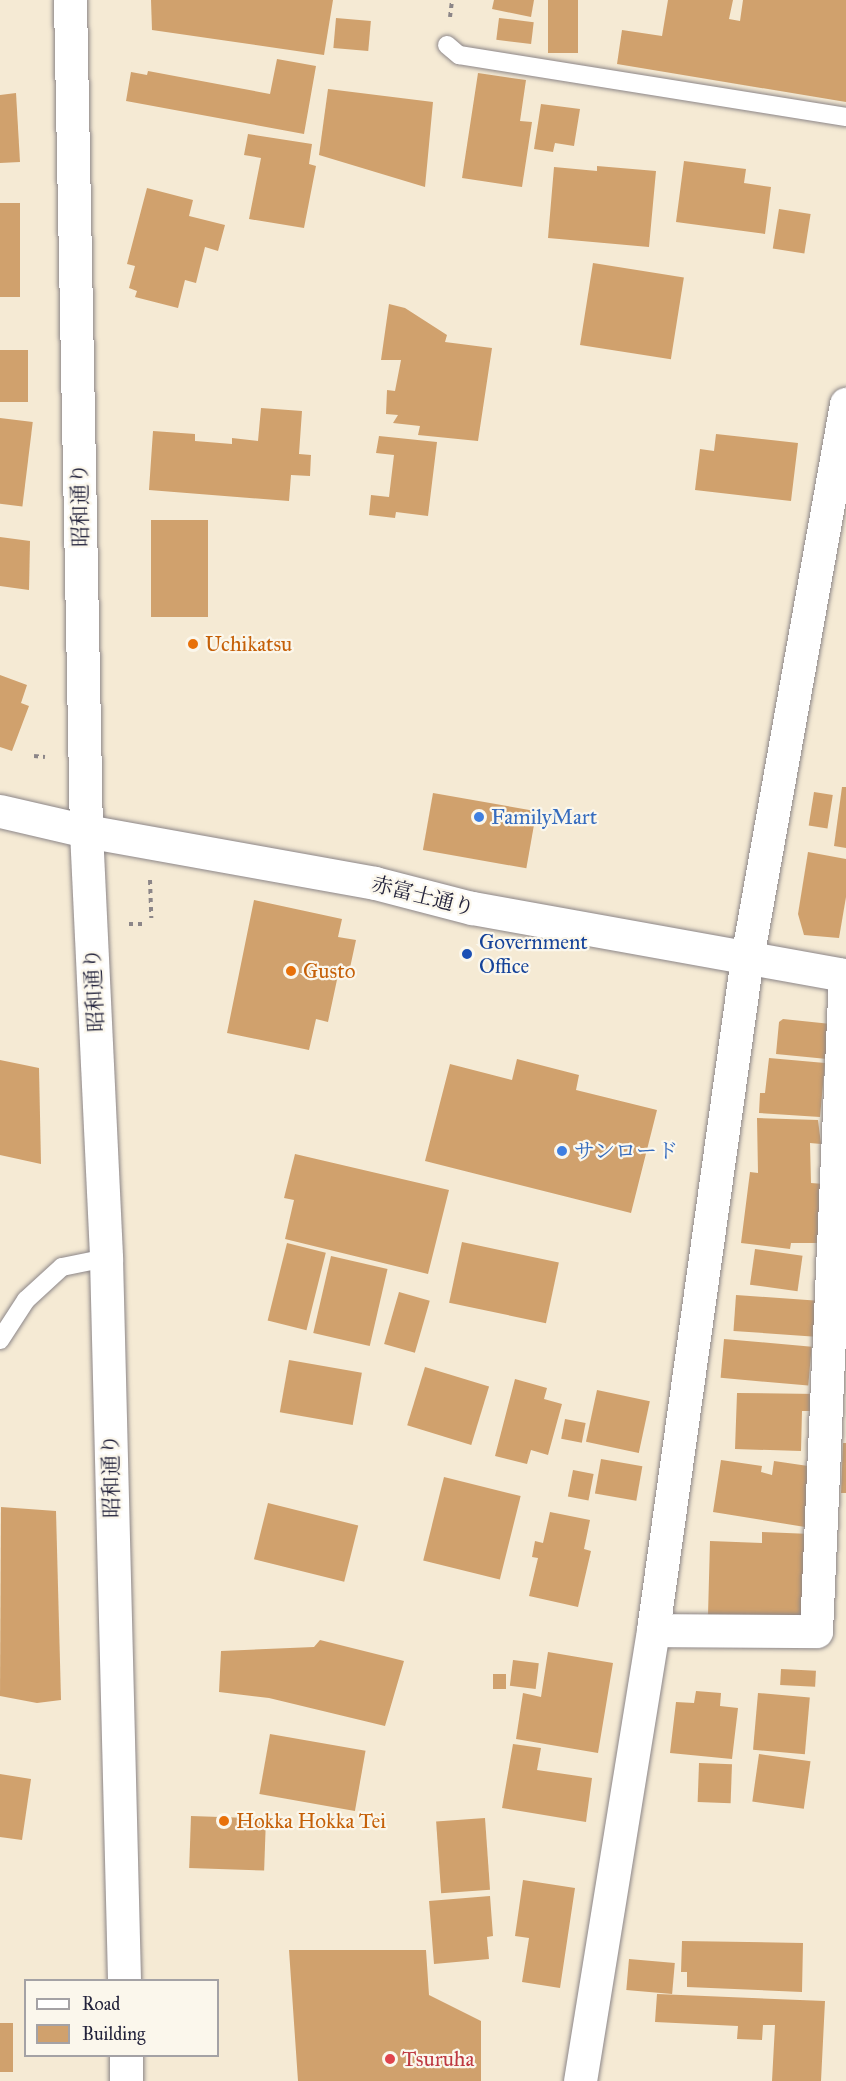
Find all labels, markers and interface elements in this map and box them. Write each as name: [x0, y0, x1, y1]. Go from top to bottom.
street label: 昭和通り: [67, 463, 93, 547]
place label: Uchikatsu: [205, 631, 292, 657]
marker: Uchikatsu: [186, 637, 200, 651]
place label: FamilyMart: [491, 804, 597, 830]
marker: FamilyMart: [472, 810, 486, 824]
street label: 赤富士通り: [369, 871, 477, 921]
place label: Government Office: [479, 929, 588, 979]
street label: 昭和通り: [79, 947, 109, 1033]
marker: Government Office: [460, 947, 474, 961]
place label: Gusto: [303, 958, 355, 984]
marker: Gusto: [284, 964, 298, 978]
place label: サンロード: [574, 1138, 679, 1164]
marker: サンロード: [555, 1144, 569, 1158]
street label: 昭和通り: [98, 1434, 124, 1518]
place label: Hokka Hokka Tei: [236, 1808, 386, 1834]
marker: Hokka Hokka Tei: [217, 1814, 231, 1828]
legend: [24, 1979, 219, 2057]
text: Road: [82, 1993, 120, 2015]
text: Building: [82, 2023, 145, 2045]
place label: Tsuruha: [402, 2046, 474, 2072]
marker: Tsuruha: [383, 2052, 397, 2066]

